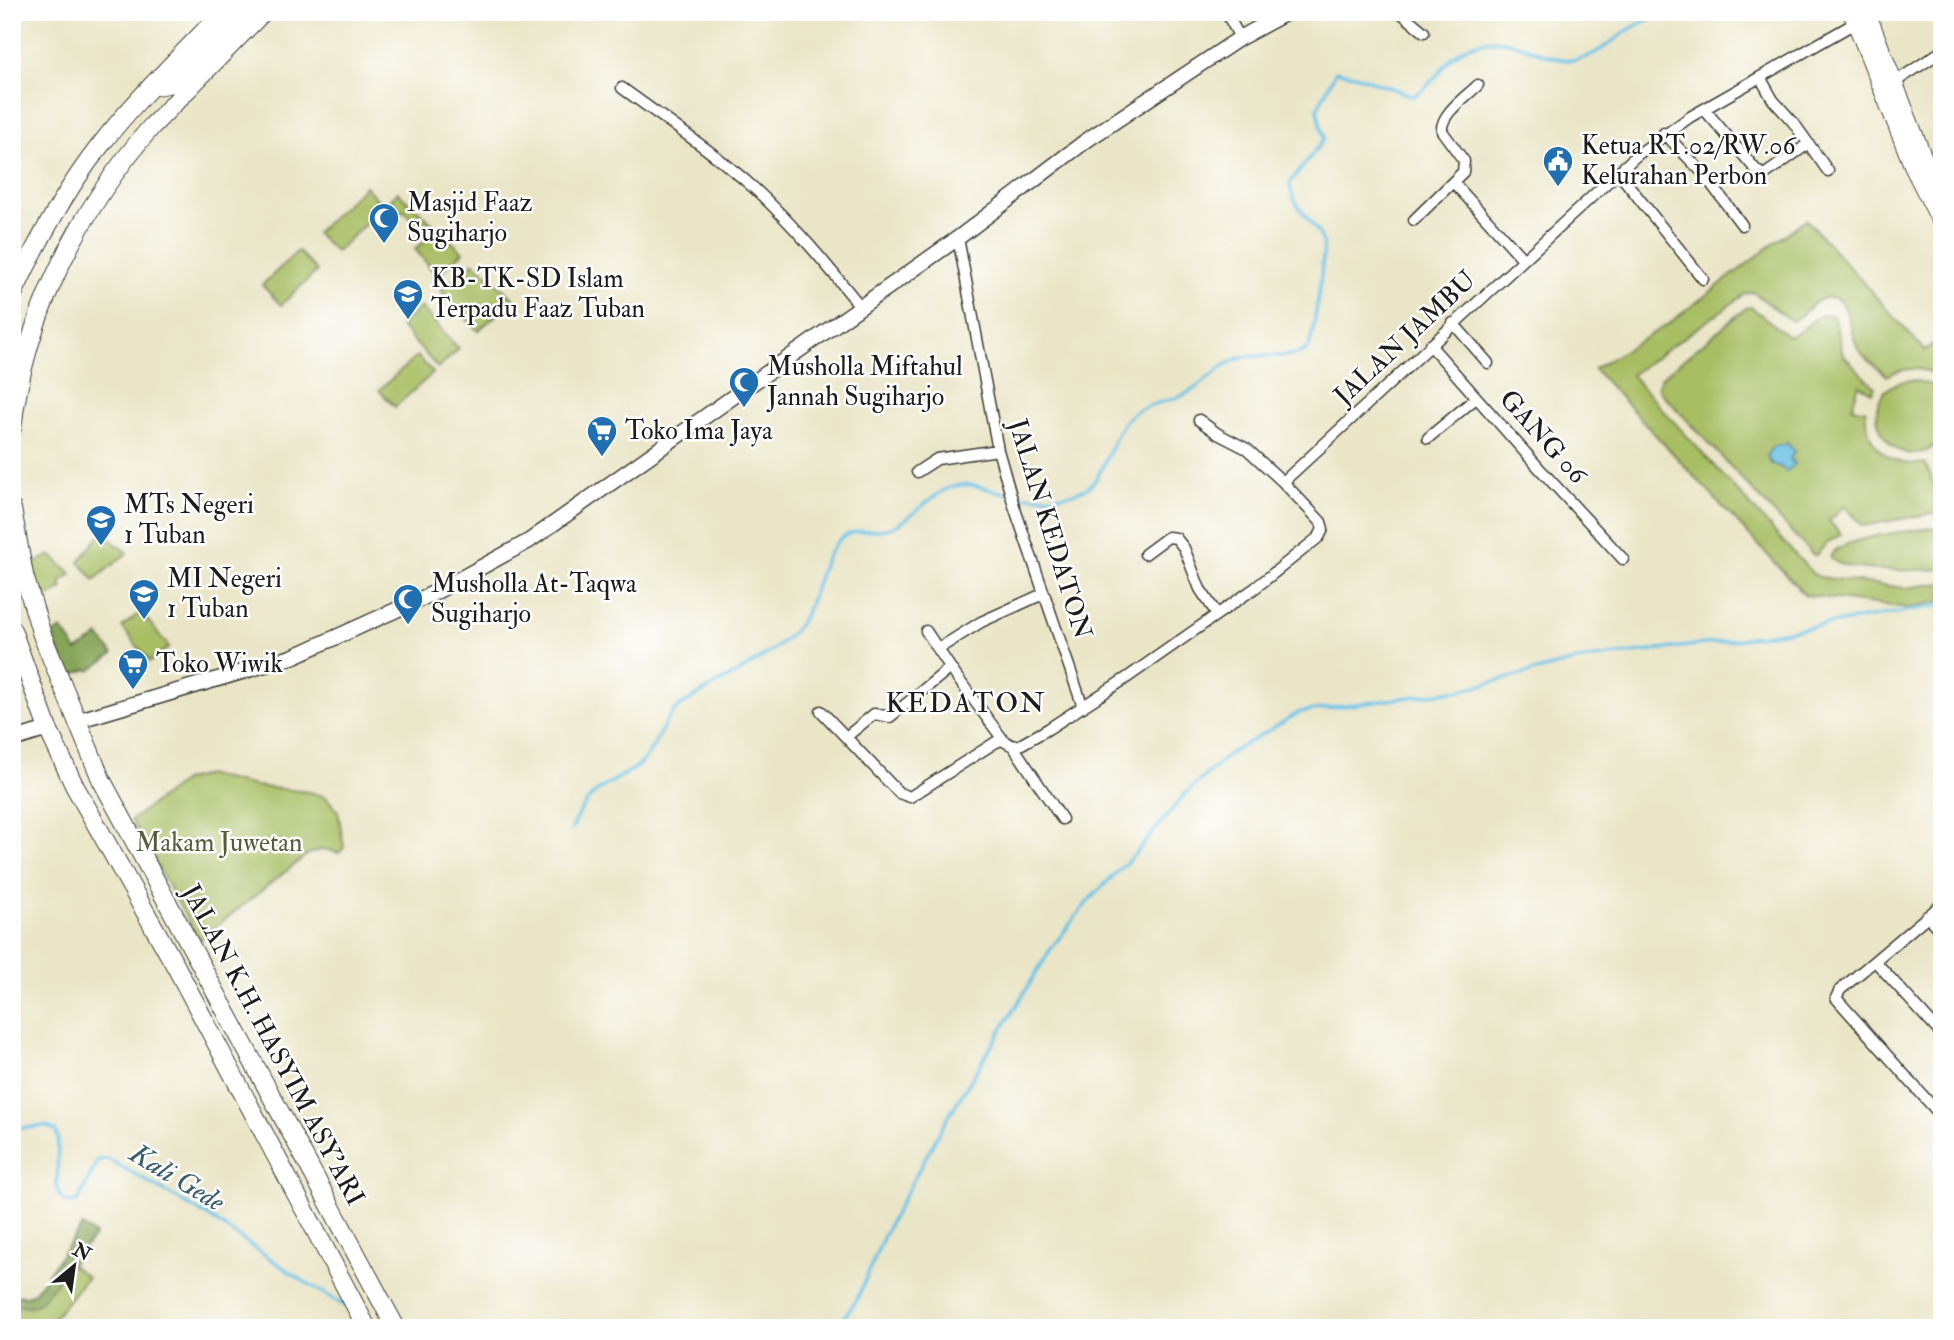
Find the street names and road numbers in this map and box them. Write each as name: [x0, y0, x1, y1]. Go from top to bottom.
street label: JALAN JAMBU: [1327, 264, 1483, 413]
street label: GANG 06: [1493, 384, 1595, 492]
street label: JALAN KEDATON: [1001, 414, 1099, 644]
street label: JALAN K.H. HASYIM ASY'ARI: [174, 878, 371, 1211]

